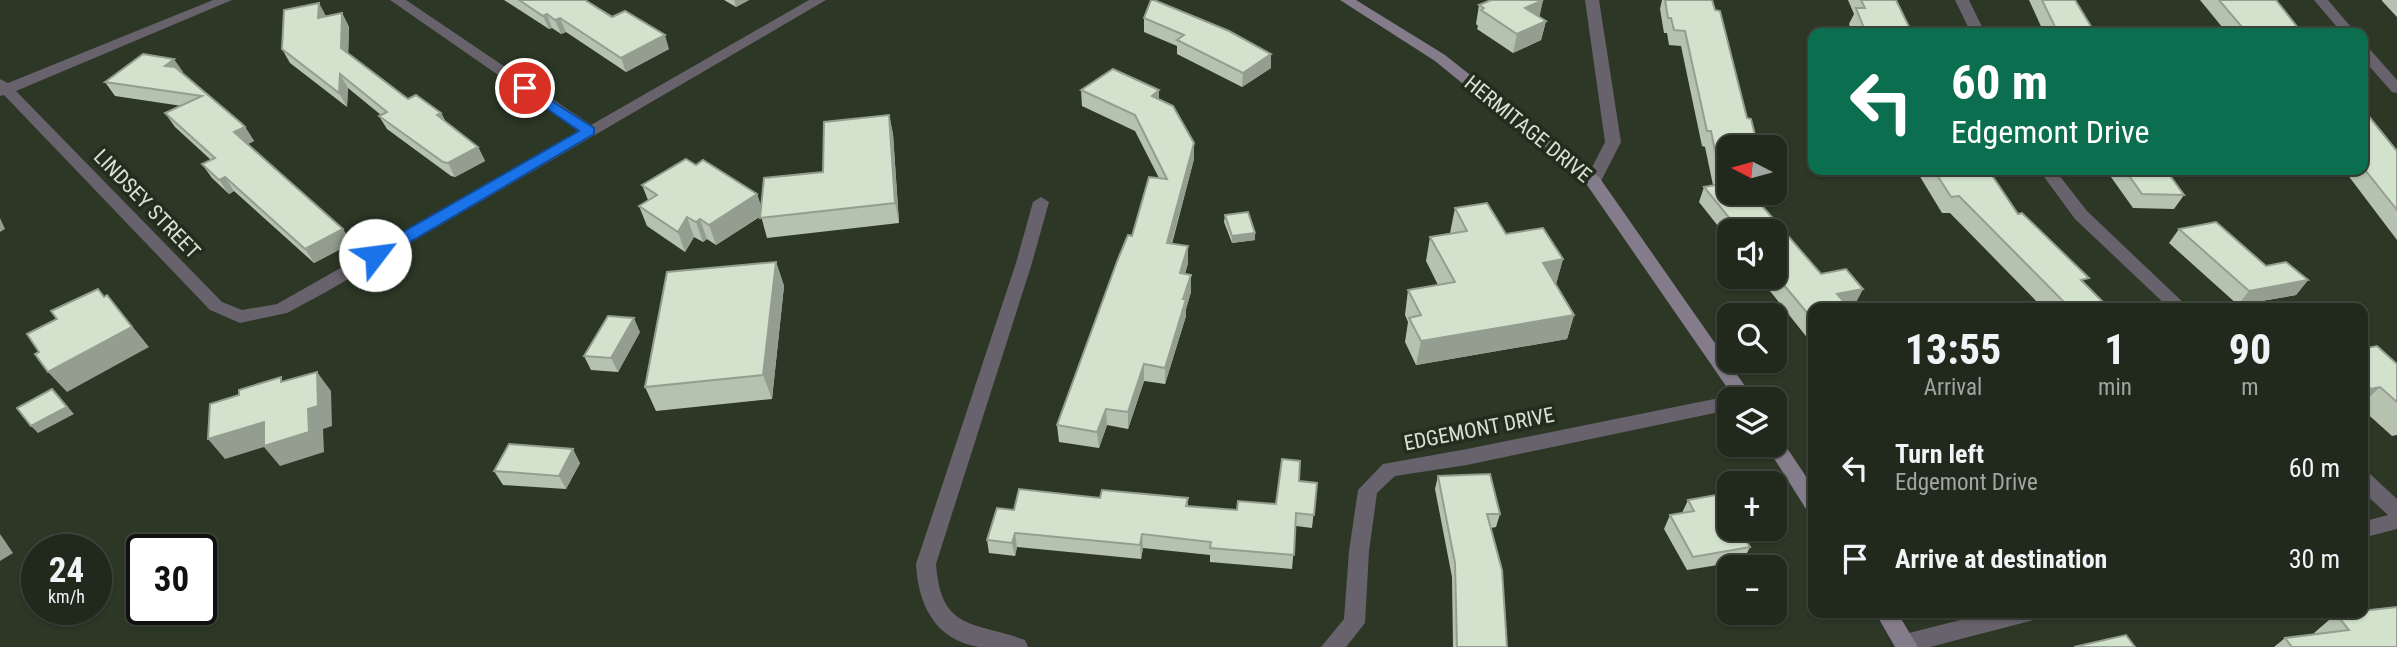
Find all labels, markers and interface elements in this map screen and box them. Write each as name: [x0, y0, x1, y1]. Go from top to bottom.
text: 60 m: [1951, 54, 2048, 111]
icon: left: [1836, 56, 1927, 147]
pin: [495, 58, 555, 118]
icon: arrive: [506, 69, 544, 107]
street label: HERMITAGE DRIVE: [1460, 71, 1596, 187]
text: Edgemont Drive: [1951, 113, 2150, 151]
north arrow: [1717, 135, 1787, 205]
map controls: [1717, 135, 1787, 625]
street label: LINDSEY STREET: [89, 144, 205, 264]
position arrow: [338, 218, 412, 292]
button: sound: [1717, 219, 1787, 289]
button: search: [1717, 303, 1787, 373]
text: 13:55: [1905, 325, 2001, 374]
text: 1: [2104, 325, 2126, 374]
text: 90: [2229, 325, 2271, 374]
text: Arrival: [1924, 374, 1982, 401]
text: min: [2098, 374, 2132, 401]
text: m: [2241, 374, 2259, 401]
button: layers: [1717, 387, 1787, 457]
street label: EDGEMONT DRIVE: [1402, 403, 1556, 455]
text: Turn left: [1895, 439, 1984, 469]
icon: left: [1836, 449, 1874, 487]
text: 60 m: [2289, 453, 2340, 483]
text: Edgemont Drive: [1895, 469, 2038, 496]
button: +: [1717, 471, 1787, 541]
speed limit sign: 30: [126, 534, 217, 625]
icon: arrive: [1836, 540, 1874, 578]
text: Arrive at destination: [1895, 544, 2107, 574]
text: 30 m: [2289, 544, 2340, 574]
text: 24: [49, 550, 84, 591]
button: −: [1717, 555, 1787, 625]
text: km/h: [48, 586, 85, 607]

